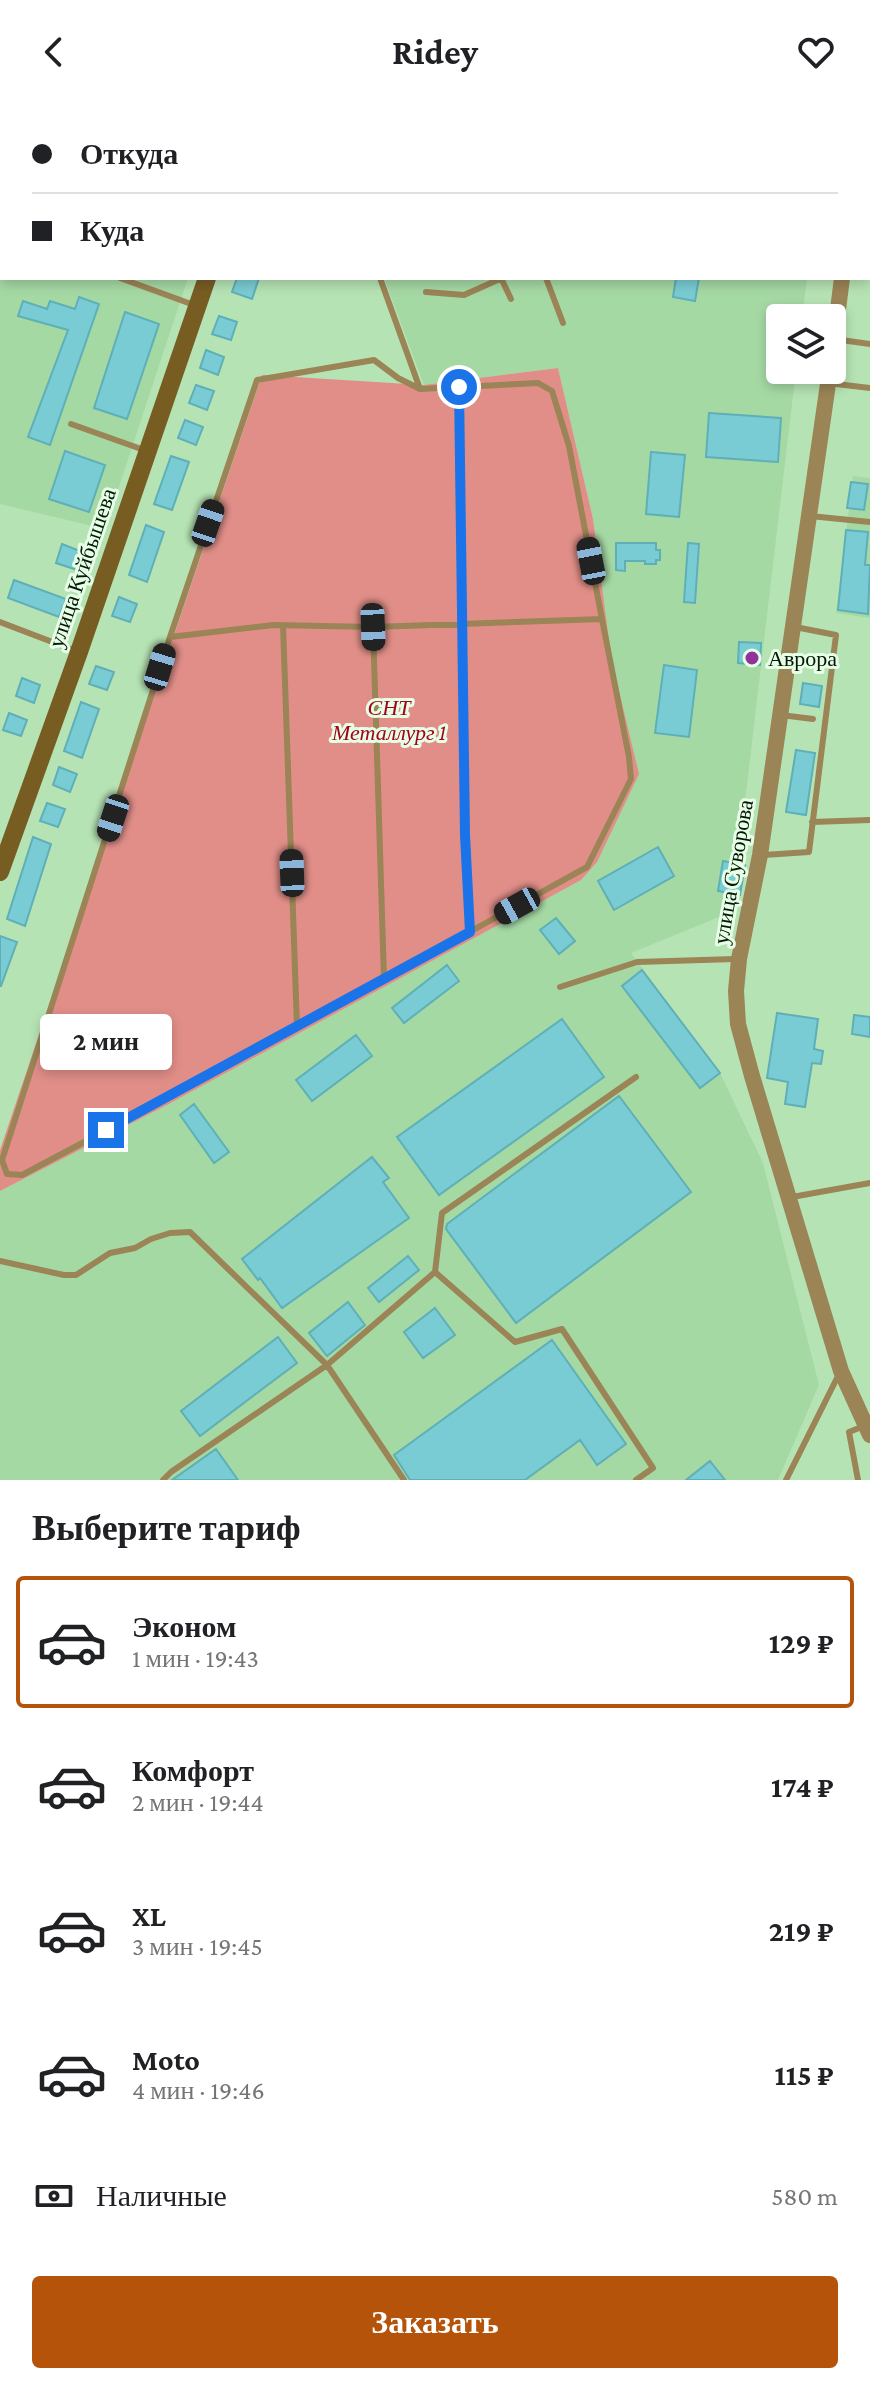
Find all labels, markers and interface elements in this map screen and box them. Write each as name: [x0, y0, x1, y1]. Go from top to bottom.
icon: back: [32, 30, 76, 74]
icon: heart: [794, 30, 838, 74]
text: Ridey: [392, 32, 478, 72]
text: Откуда: [80, 137, 178, 170]
text: Куда: [80, 214, 144, 247]
map controls: [766, 304, 846, 384]
button: layers: [766, 304, 846, 384]
route start: [441, 369, 477, 405]
street label: улица Куйбышева: [43, 485, 121, 651]
car: [189, 496, 227, 550]
car: [575, 535, 607, 587]
car: [360, 603, 386, 651]
car: [142, 641, 178, 693]
place label: Аврора: [768, 646, 837, 671]
marker: Аврора: [743, 649, 761, 667]
park label: СНТ Металлург 1: [331, 695, 446, 745]
car: [94, 791, 132, 845]
street label: улица Суворова: [708, 797, 758, 946]
car: [279, 849, 305, 897]
car: [490, 884, 544, 928]
callout: 2 мин: [40, 1014, 172, 1070]
text: 2 мин: [73, 1027, 139, 1056]
route end: [88, 1112, 124, 1148]
text: Выберите тариф: [32, 1508, 301, 1548]
icon: car: [36, 1606, 108, 1678]
text: Эконом: [132, 1610, 236, 1643]
text: 129 ₽: [769, 1626, 834, 1659]
text: 1 мин · 19:43: [132, 1644, 259, 1673]
icon: car: [36, 1750, 108, 1822]
text: Комфорт: [132, 1754, 254, 1787]
text: 174 ₽: [771, 1770, 834, 1803]
text: 2 мин · 19:44: [132, 1788, 264, 1817]
icon: car: [36, 1894, 108, 1966]
text: XL: [132, 1899, 166, 1932]
text: 219 ₽: [769, 1914, 834, 1947]
text: 3 мин · 19:45: [132, 1932, 263, 1961]
icon: car: [36, 2038, 108, 2110]
text: Moto: [132, 2043, 200, 2076]
text: 115 ₽: [774, 2058, 834, 2091]
text: 4 мин · 19:46: [132, 2076, 265, 2105]
icon: cash: [32, 2174, 76, 2218]
text: Наличные: [96, 2179, 227, 2212]
text: 580 m: [771, 2182, 838, 2211]
button: Заказать: [32, 2276, 838, 2368]

